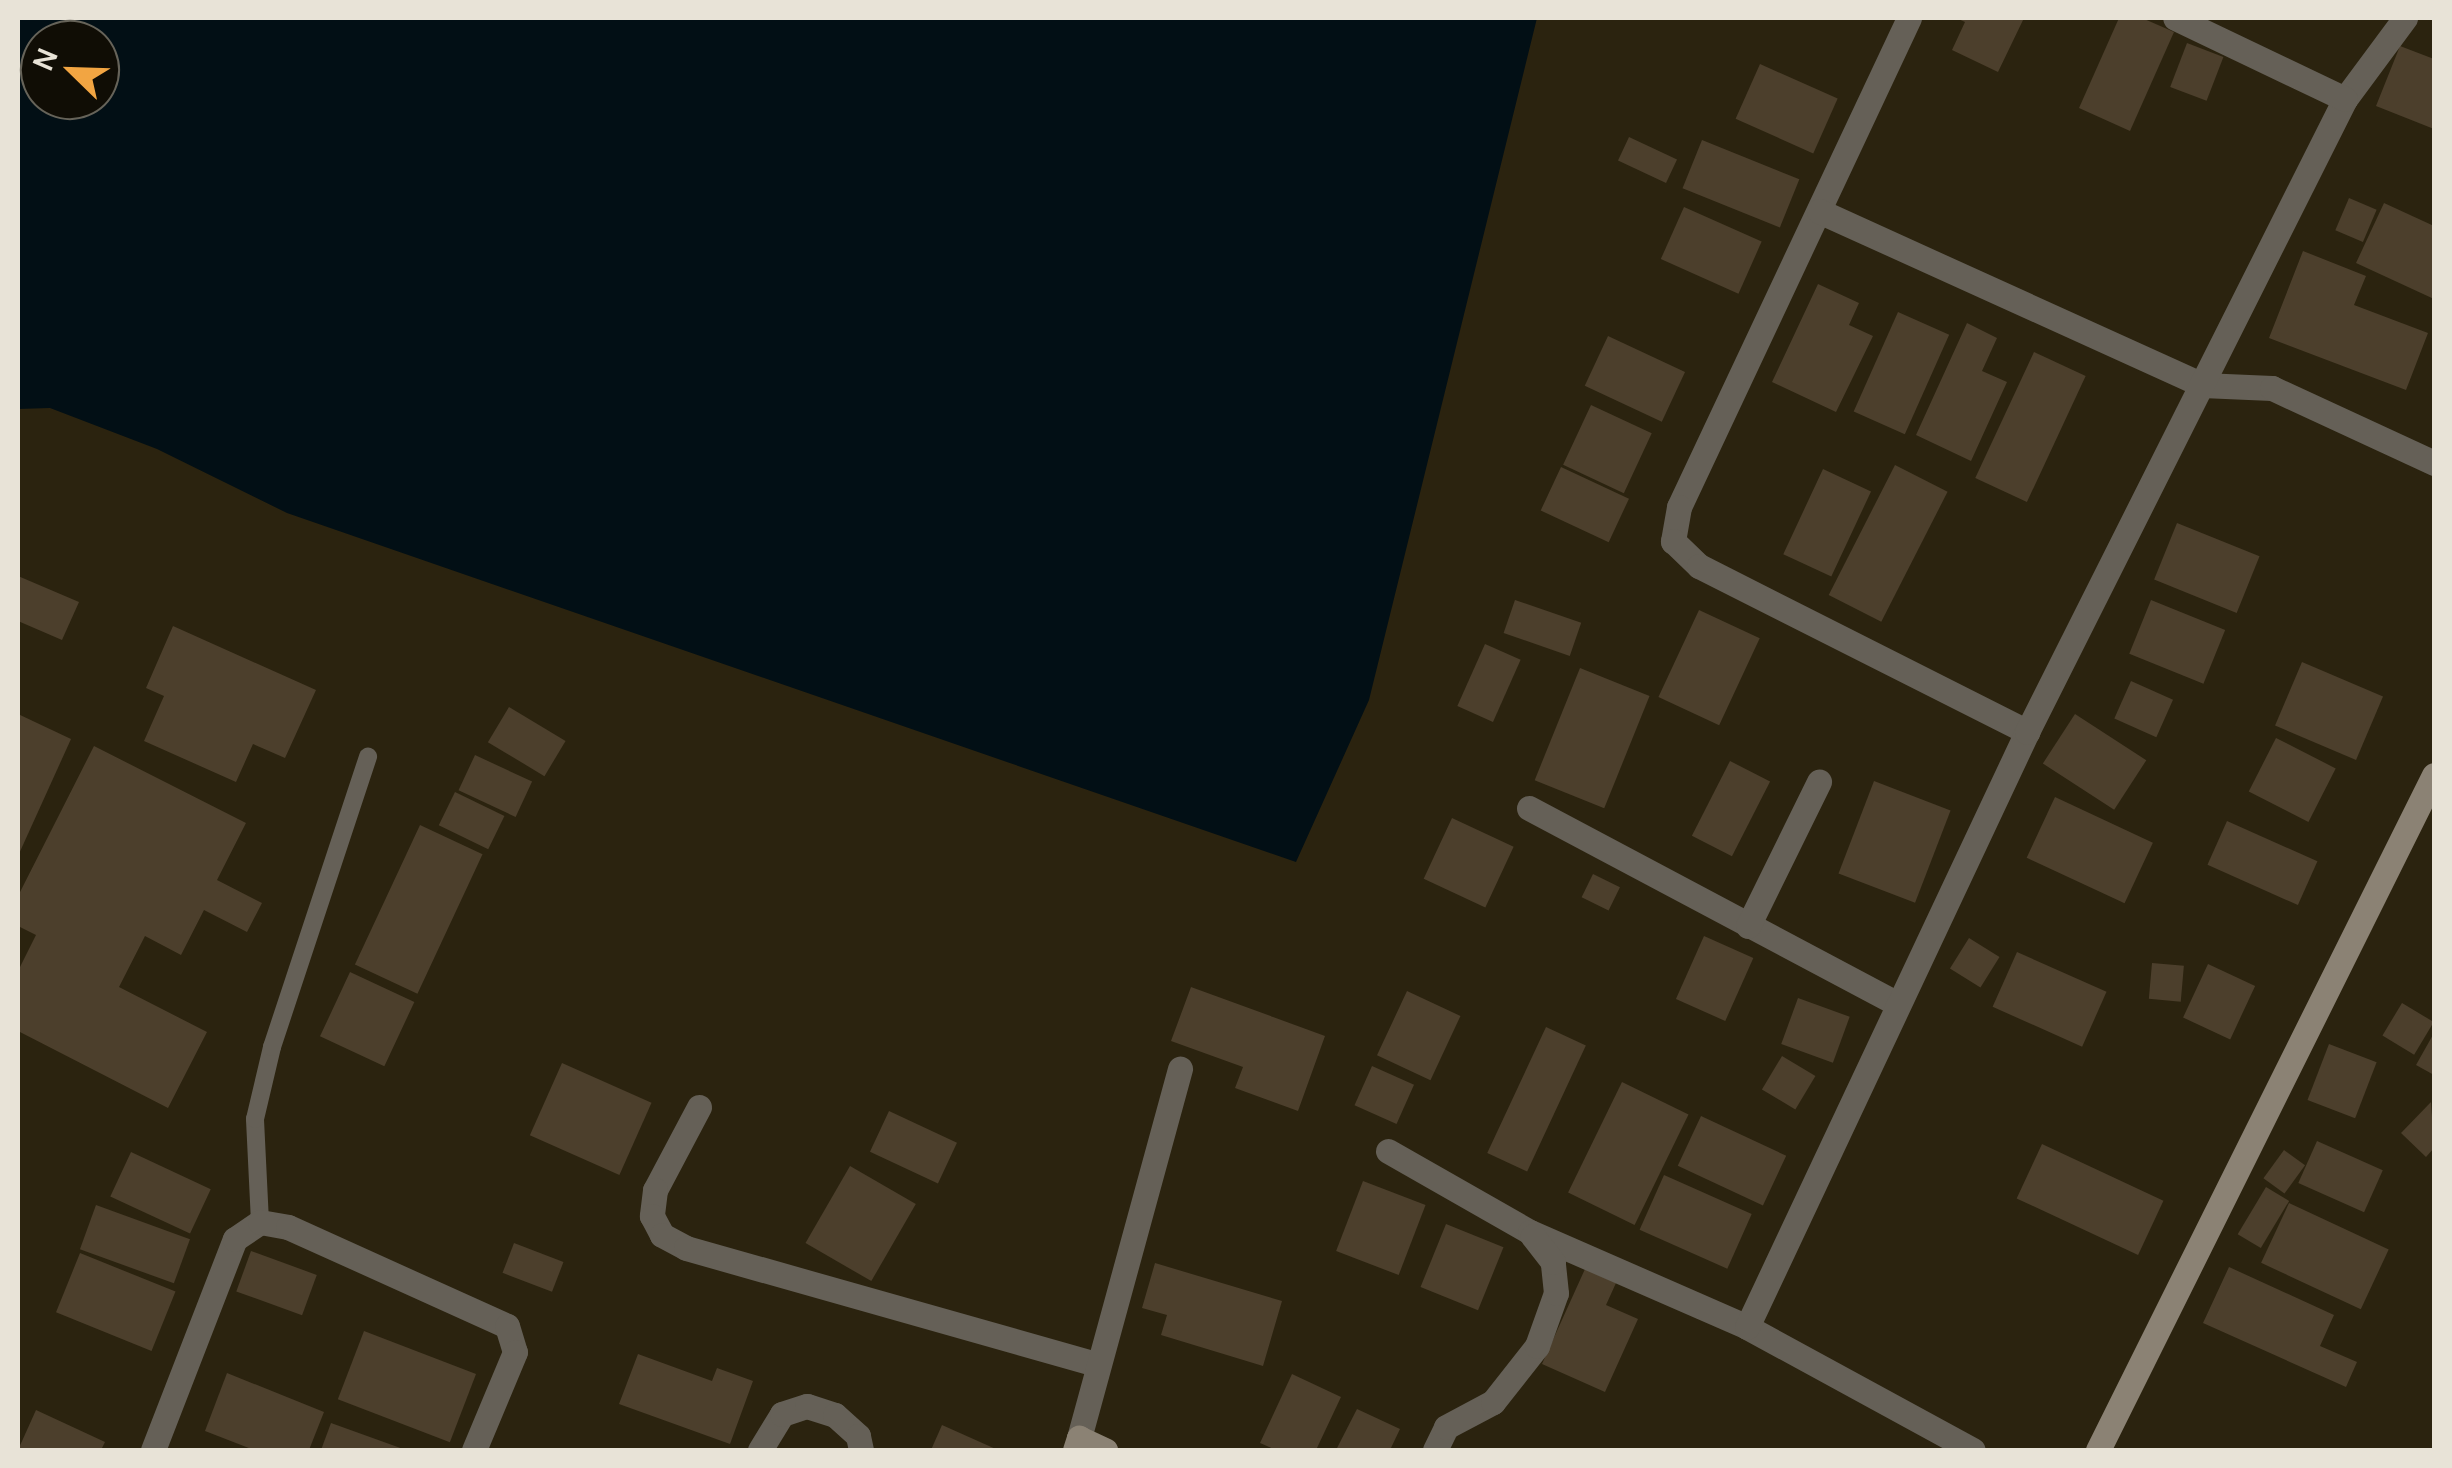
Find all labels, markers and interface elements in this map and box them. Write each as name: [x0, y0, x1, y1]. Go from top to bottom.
north arrow: [20, 20, 120, 120]
text: N: [23, 42, 66, 76]

